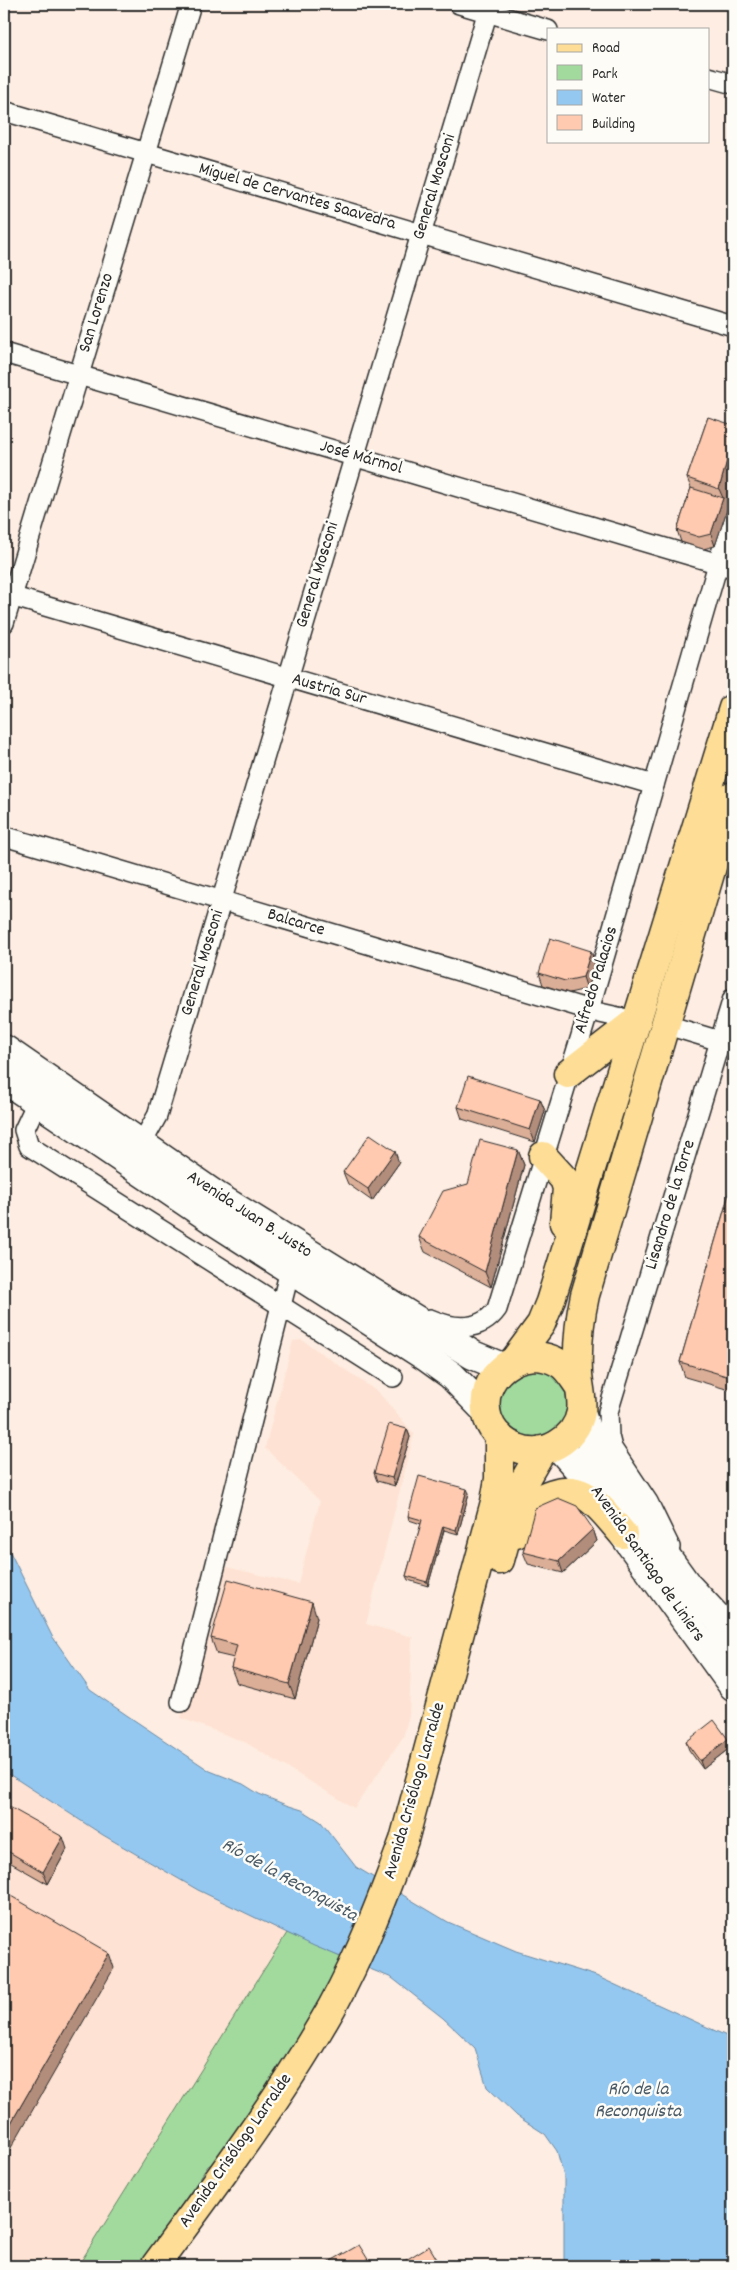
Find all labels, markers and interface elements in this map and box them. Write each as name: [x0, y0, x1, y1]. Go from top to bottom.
legend: [547, 28, 710, 142]
text: Road: [592, 38, 620, 60]
text: Park: [592, 64, 618, 86]
text: Water: [592, 88, 626, 110]
text: Building: [592, 114, 635, 136]
street label: General Mosconi: [407, 131, 463, 243]
street label: Miguel de Cervantes Saavedra: [195, 157, 399, 237]
street label: San Lorenzo: [73, 270, 121, 356]
street label: José Mármol: [317, 434, 406, 482]
street label: General Mosconi: [290, 519, 346, 631]
street label: Austria Sur: [289, 667, 370, 713]
street label: Balcarce: [264, 902, 328, 944]
street label: General Mosconi: [175, 907, 231, 1019]
street label: Alfredo Palacios: [569, 923, 625, 1037]
street label: Lisandro de la Torre: [639, 1137, 703, 1273]
street label: Avenida Juan B. Justo: [181, 1165, 317, 1265]
street label: Avenida Santiago de Liniers: [583, 1481, 711, 1647]
street label: Avenida Crisólogo Larralde: [378, 1700, 452, 1882]
water label: Río de la Reconquista: [216, 1832, 363, 1930]
street label: Avenida Crisólogo Larralde: [173, 2069, 299, 2233]
water label: Río de la Reconquista: [595, 2077, 682, 2126]

